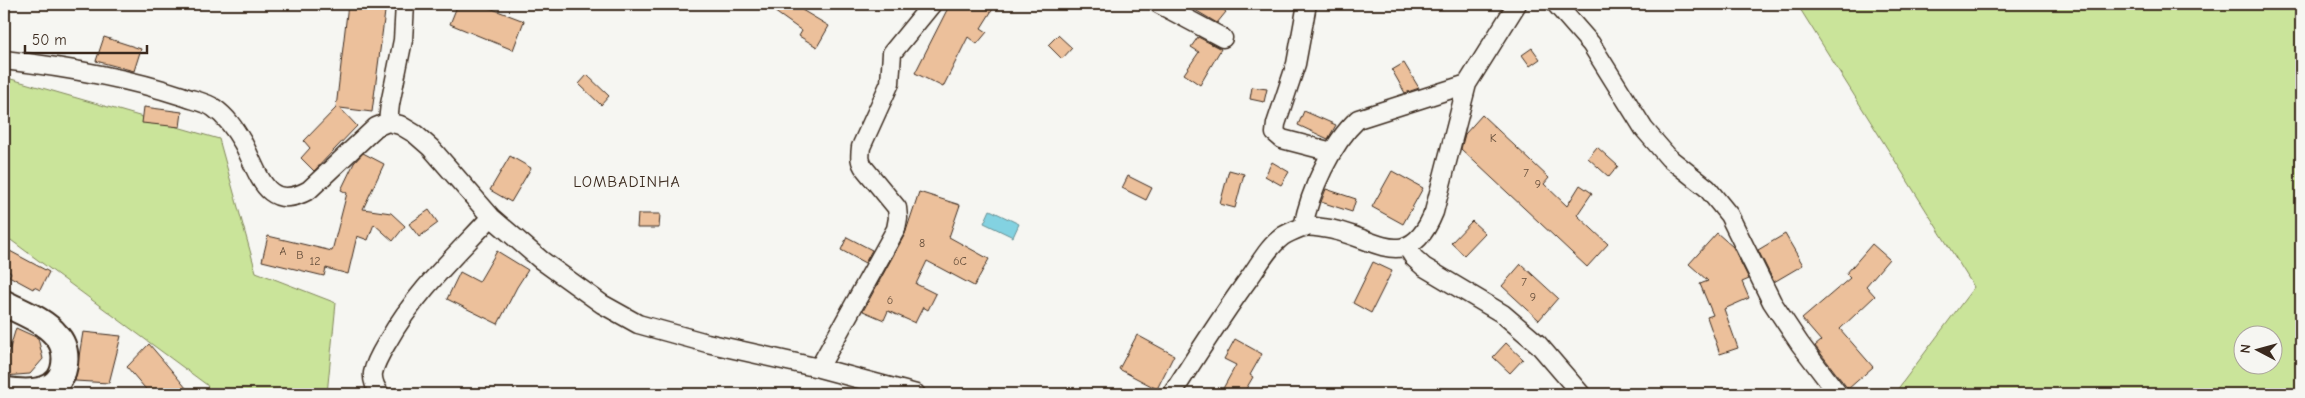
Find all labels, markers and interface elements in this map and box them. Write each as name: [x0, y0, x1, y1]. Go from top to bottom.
scale bar: [25, 22, 148, 54]
text: 50 m: [32, 31, 67, 49]
house number: K: [1490, 131, 1497, 145]
house number: 7: [1523, 166, 1529, 180]
district label: LOMBADINHA: [573, 173, 681, 191]
house number: 9: [1535, 177, 1541, 191]
house number: 8: [919, 236, 925, 250]
house number: A: [280, 244, 287, 258]
house number: B: [296, 248, 304, 262]
house number: 12: [309, 254, 321, 268]
house number: 6C: [953, 254, 967, 268]
house number: 7: [1521, 275, 1527, 289]
house number: 9: [1530, 290, 1536, 304]
house number: 6: [887, 293, 893, 307]
north arrow: [2232, 326, 2282, 376]
text: N: [2237, 343, 2254, 354]

